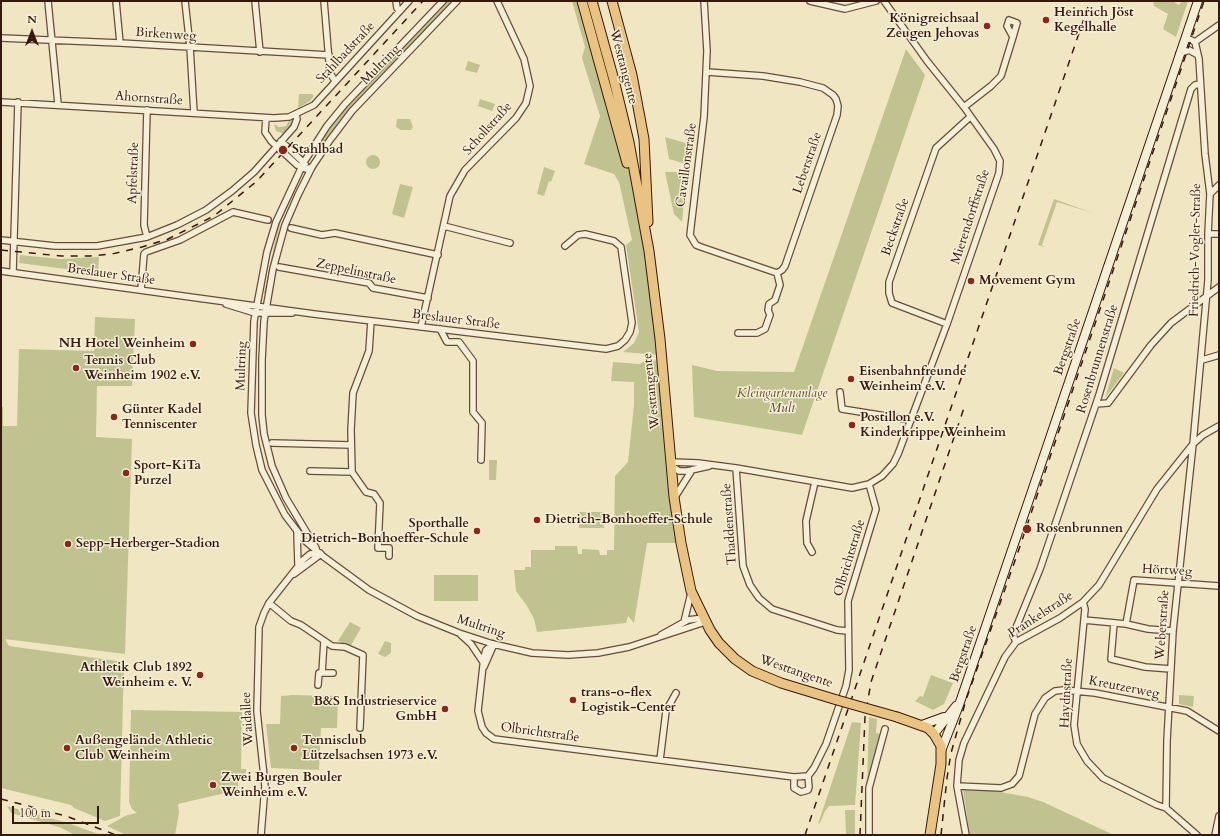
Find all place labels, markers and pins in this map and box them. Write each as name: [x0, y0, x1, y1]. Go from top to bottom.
place label: Heinrich Jöst Kegelhalle: [1054, 5, 1134, 36]
place label: Königreichsaal Zeugen Jehovas: [886, 11, 979, 42]
marker: Heinrich Jöst Kegelhalle: [1041, 15, 1051, 25]
marker: Königreichsaal Zeugen Jehovas: [982, 21, 992, 31]
place label: Stahlbad: [292, 142, 343, 158]
marker: Stahlbad: [277, 144, 289, 156]
place label: Movement Gym: [979, 273, 1075, 289]
marker: Movement Gym: [966, 276, 976, 286]
place label: NH Hotel Weinheim: [59, 336, 185, 352]
marker: NH Hotel Weinheim: [188, 339, 198, 349]
place label: Tennis Club Weinheim 1902 e.V.: [84, 353, 201, 384]
marker: Tennis Club Weinheim 1902 e.V.: [71, 363, 81, 373]
place label: Eisenbahnfreunde Weinheim e.V.: [859, 364, 966, 395]
marker: Eisenbahnfreunde Weinheim e.V.: [846, 374, 856, 384]
place label: Günter Kadel Tenniscenter: [122, 402, 202, 433]
place label: Postillon e.V. Kinderkrippe Weinheim: [860, 410, 1006, 441]
marker: Günter Kadel Tenniscenter: [109, 412, 119, 422]
marker: Postillon e.V. Kinderkrippe Weinheim: [847, 420, 857, 430]
place label: Sport-KiTa Purzel: [134, 458, 201, 489]
marker: Sport-KiTa Purzel: [121, 468, 131, 478]
place label: Dietrich-Bonhoeffer-Schule: [545, 512, 713, 528]
marker: Dietrich-Bonhoeffer-Schule: [532, 515, 542, 525]
place label: Sporthalle Dietrich-Bonhoeffer-Schule: [301, 516, 469, 547]
place label: Rosenbrunnen: [1036, 521, 1123, 537]
marker: Rosenbrunnen: [1021, 523, 1033, 535]
marker: Sporthalle Dietrich-Bonhoeffer-Schule: [472, 526, 482, 536]
place label: Sepp-Herberger-Stadion: [76, 536, 220, 552]
marker: Sepp-Herberger-Stadion: [63, 539, 73, 549]
place label: Athletik Club 1892 Weinheim e. V.: [80, 660, 192, 691]
marker: Athletik Club 1892 Weinheim e. V.: [195, 670, 205, 680]
place label: trans-o-flex Logistik-Center: [581, 685, 676, 716]
place label: B&S Industrieservice GmbH: [314, 694, 437, 725]
marker: trans-o-flex Logistik-Center: [568, 695, 578, 705]
marker: B&S Industrieservice GmbH: [440, 704, 450, 714]
place label: Außengelände Athletic Club Weinheim: [75, 733, 213, 764]
place label: Tennisclub Lützelsachsen 1973 e.V.: [302, 733, 438, 764]
marker: Außengelände Athletic Club Weinheim: [62, 743, 72, 753]
marker: Tennisclub Lützelsachsen 1973 e.V.: [289, 743, 299, 753]
place label: Zwei Burgen Bouler Weinheim e.V.: [221, 770, 342, 801]
marker: Zwei Burgen Bouler Weinheim e.V.: [208, 780, 218, 790]

